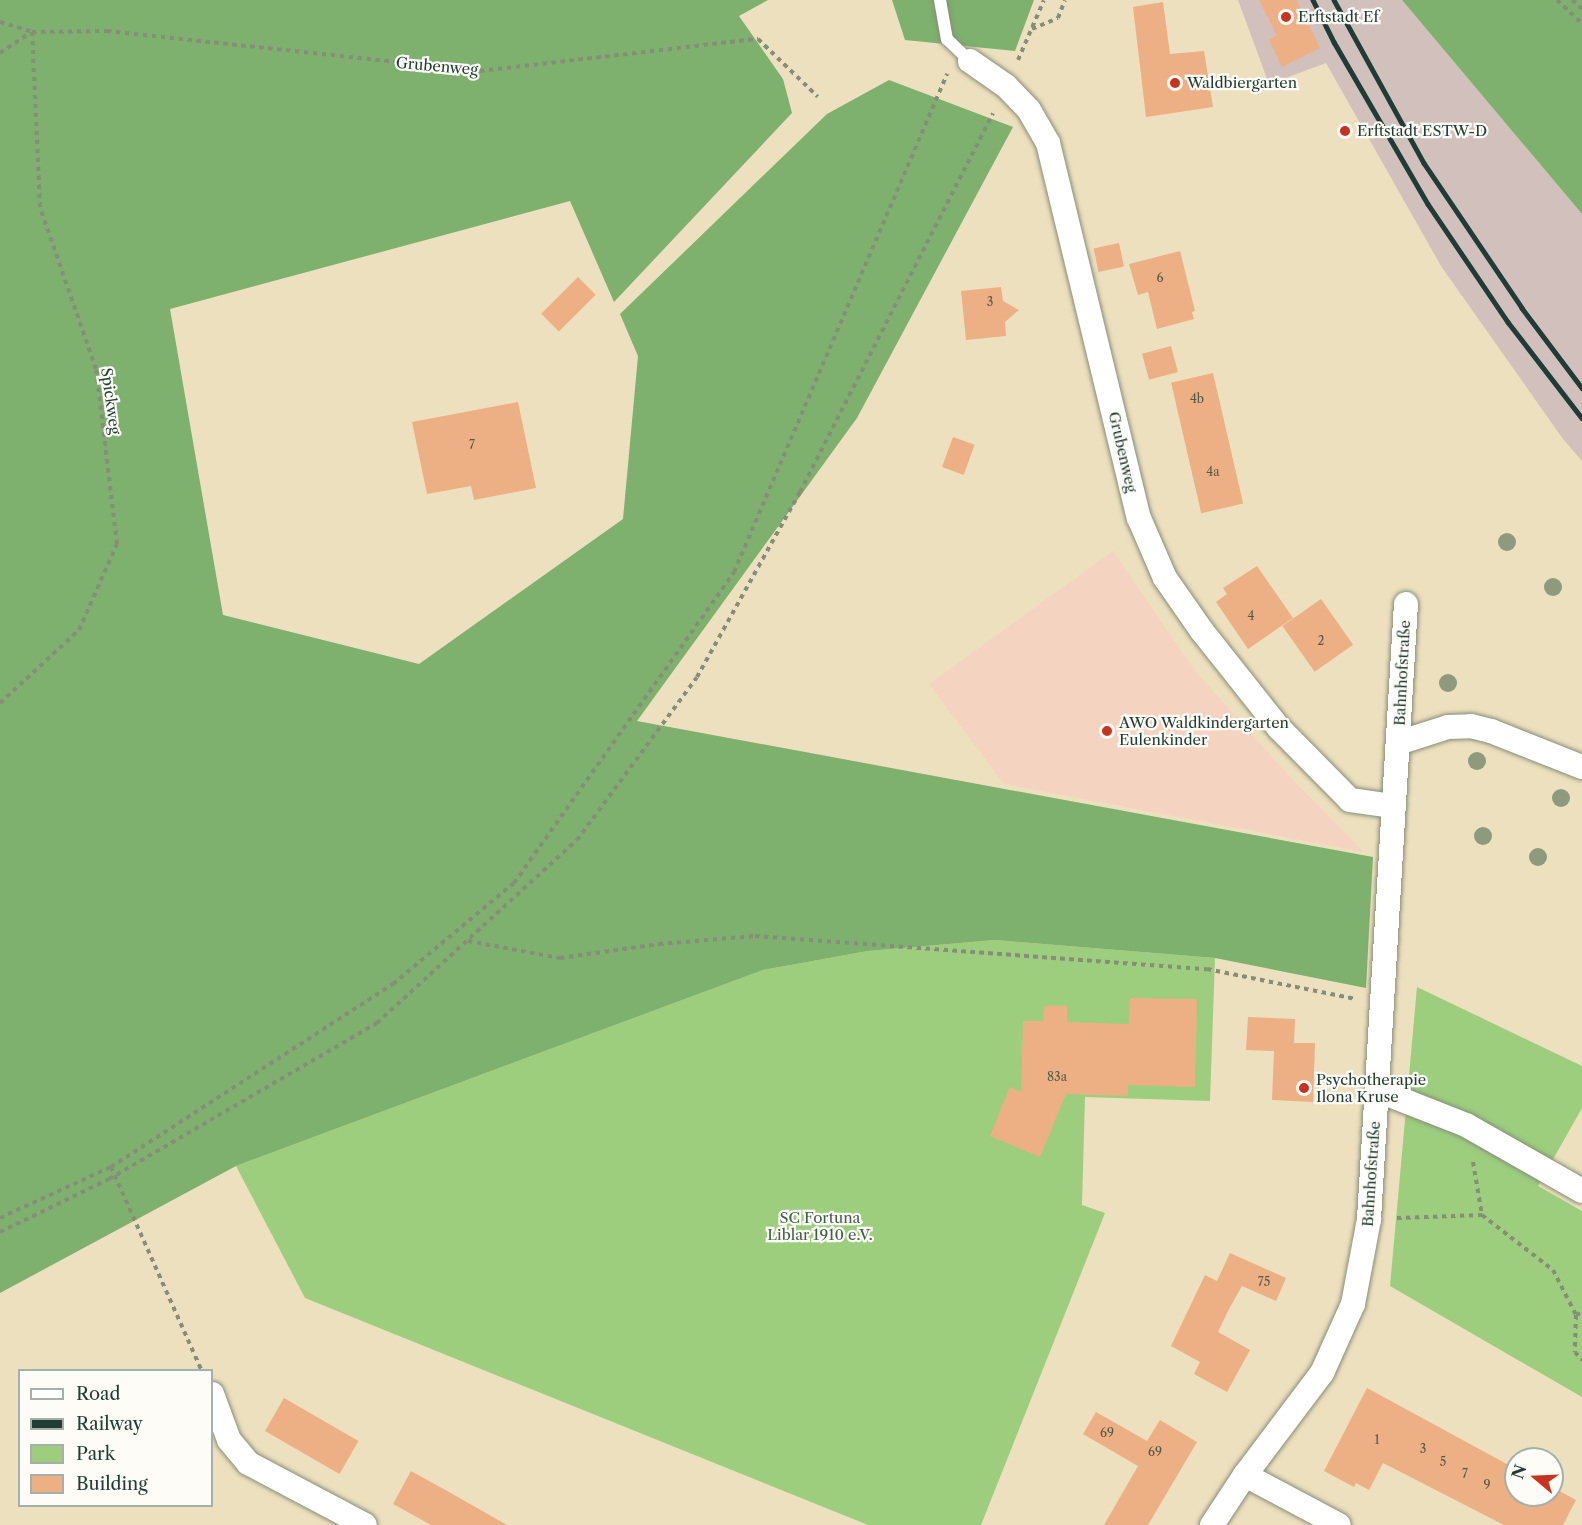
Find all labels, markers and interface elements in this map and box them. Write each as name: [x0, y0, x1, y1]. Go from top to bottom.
place label: Erftstadt Ef: [1298, 8, 1379, 26]
marker: Erftstadt Ef: [1279, 10, 1293, 24]
street label: Grubenweg: [395, 53, 479, 79]
place label: Waldbiergarten: [1187, 74, 1297, 92]
marker: Waldbiergarten: [1168, 76, 1182, 90]
place label: Erftstadt ESTW-D: [1357, 122, 1487, 140]
marker: Erftstadt ESTW-D: [1338, 124, 1352, 138]
house number: 6: [1156, 271, 1164, 285]
house number: 3: [987, 295, 993, 309]
street label: Spickweg: [97, 366, 125, 436]
house number: 4b: [1190, 392, 1204, 406]
street label: Grubenweg: [1105, 410, 1141, 494]
house number: 7: [469, 438, 475, 452]
house number: 4a: [1206, 465, 1220, 479]
house number: 4: [1248, 609, 1254, 623]
street label: Bahnhofstraße: [1390, 620, 1414, 726]
house number: 2: [1318, 634, 1324, 648]
place label: AWO Waldkindergarten Eulenkinder: [1119, 713, 1290, 748]
marker: AWO Waldkindergarten Eulenkinder: [1100, 724, 1114, 738]
house number: 83a: [1047, 1070, 1067, 1084]
place label: Psychotherapie Ilona Kruse: [1316, 1070, 1426, 1105]
marker: Psychotherapie Ilona Kruse: [1297, 1081, 1311, 1095]
street label: Bahnhofstraße: [1358, 1121, 1384, 1227]
park label: SC Fortuna Liblar 1910 e.V.: [767, 1208, 873, 1243]
house number: 75: [1258, 1275, 1270, 1289]
legend: [18, 1369, 213, 1507]
text: Road: [76, 1383, 121, 1405]
text: Railway: [76, 1413, 143, 1435]
house number: 69: [1100, 1426, 1114, 1440]
house number: 1: [1374, 1433, 1380, 1447]
house number: 3: [1420, 1442, 1426, 1456]
text: Park: [76, 1443, 115, 1465]
house number: 69: [1148, 1445, 1162, 1459]
north arrow: [1504, 1447, 1564, 1507]
house number: 5: [1440, 1455, 1446, 1469]
text: N: [1507, 1462, 1531, 1482]
house number: 7: [1462, 1467, 1468, 1481]
text: Building: [76, 1473, 148, 1495]
house number: 9: [1483, 1478, 1491, 1492]

